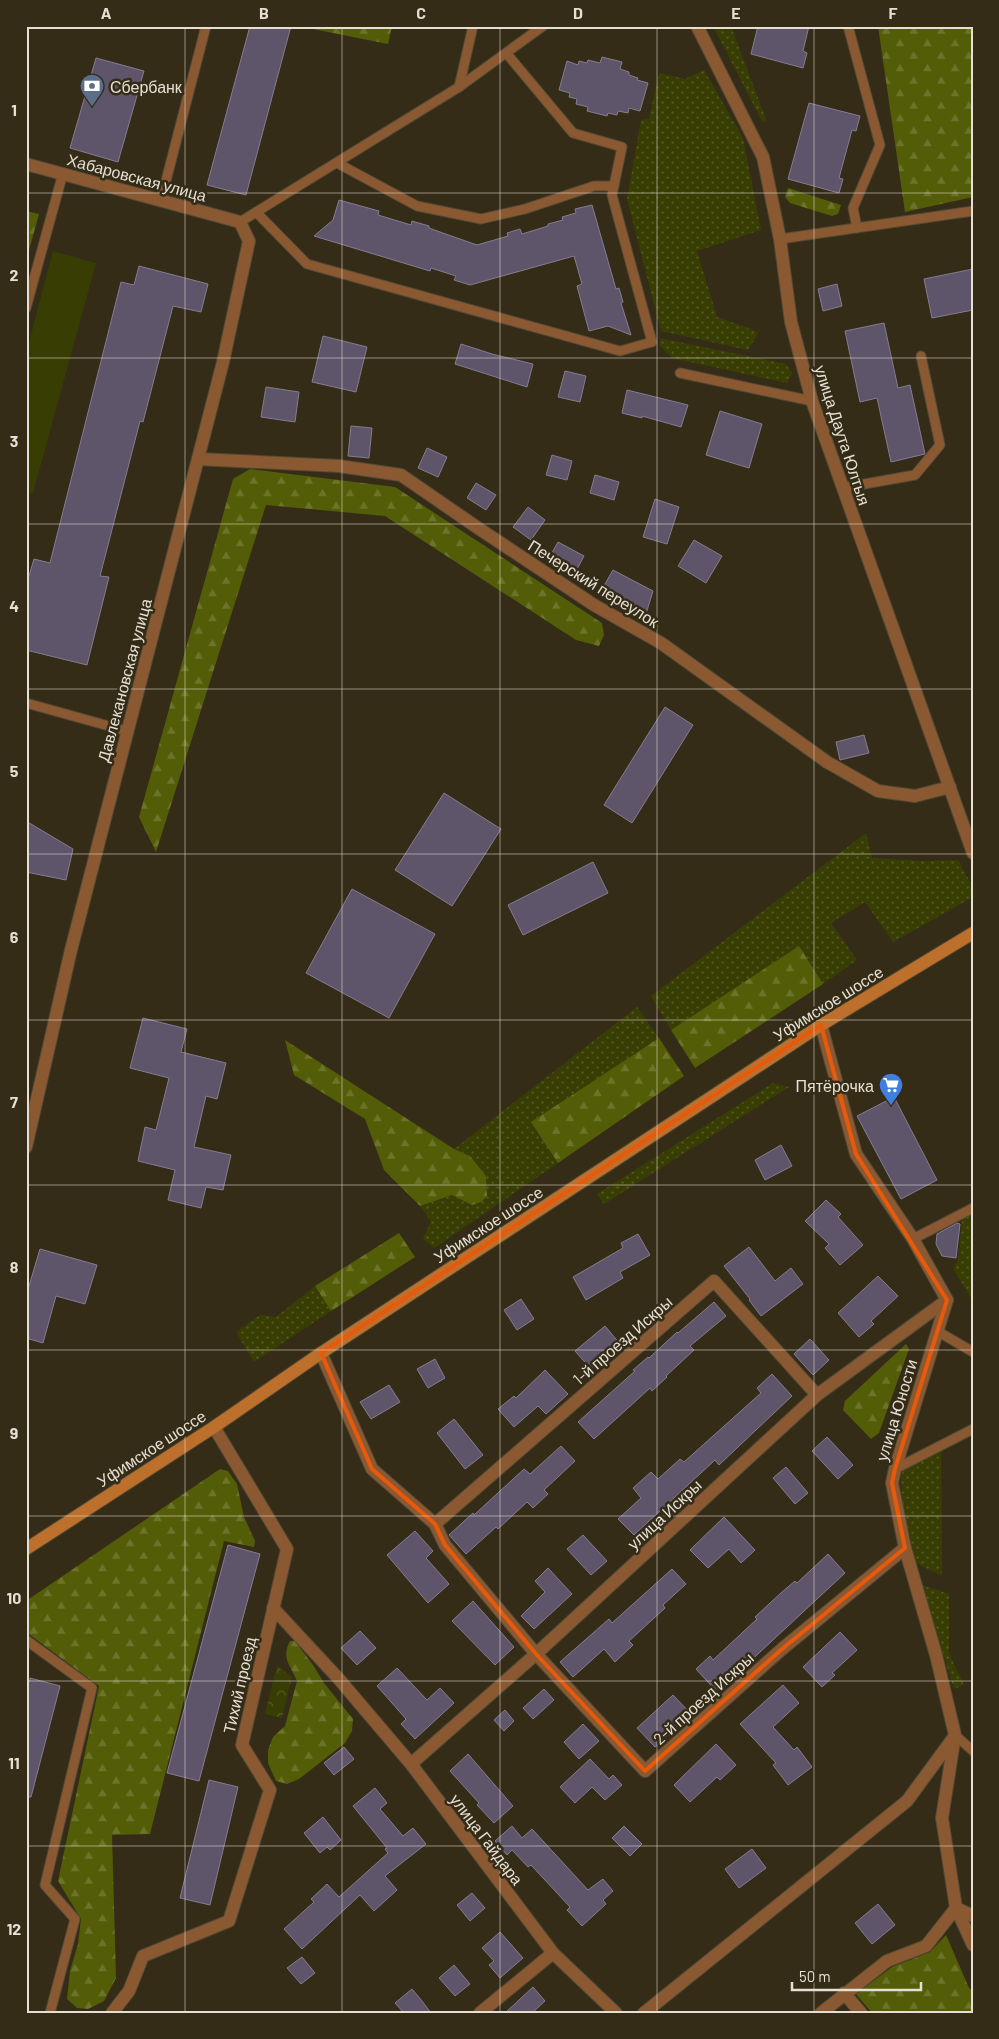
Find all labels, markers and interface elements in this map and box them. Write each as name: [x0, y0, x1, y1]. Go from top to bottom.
text: A: [101, 3, 112, 22]
text: B: [259, 3, 269, 22]
text: C: [416, 3, 426, 22]
text: D: [573, 3, 583, 22]
text: E: [731, 3, 741, 22]
text: F: [889, 3, 898, 22]
bank icon: Сбербанк: [79, 73, 105, 107]
place label: Сбербанк: [110, 77, 183, 96]
text: 1: [11, 100, 17, 119]
street label: Хабаровская улица: [65, 149, 209, 205]
text: 2: [10, 265, 19, 284]
street label: улица Даута Юлтыя: [811, 363, 875, 507]
text: 3: [10, 431, 18, 450]
street label: Печерский переулок: [525, 535, 664, 631]
text: 4: [9, 596, 19, 615]
street label: Давлекановская улица: [93, 596, 155, 764]
text: 5: [10, 761, 19, 780]
text: 6: [10, 927, 19, 946]
street label: Уфимское шоссе: [770, 961, 887, 1044]
supermarket icon: Пятёрочка: [878, 1072, 904, 1106]
place label: Пятёрочка: [796, 1076, 874, 1095]
text: 7: [10, 1092, 18, 1111]
street label: Уфимское шоссе: [430, 1182, 546, 1266]
text: 8: [10, 1257, 19, 1276]
street label: 1-й проезд Искры: [568, 1292, 676, 1388]
street label: улица Юности: [872, 1357, 920, 1463]
street label: Уфимское шоссе: [93, 1406, 209, 1490]
text: 9: [10, 1423, 18, 1442]
street label: улица Искры: [623, 1475, 705, 1553]
text: 10: [7, 1588, 21, 1607]
street label: Тихий проезд: [219, 1634, 259, 1735]
street label: 2-й проезд Искры: [649, 1648, 757, 1748]
text: 11: [8, 1753, 20, 1772]
street label: улица Гайдара: [447, 1790, 527, 1888]
text: 12: [7, 1919, 21, 1938]
scale bar: [792, 1959, 920, 1991]
text: 50 m: [799, 1967, 831, 1985]

